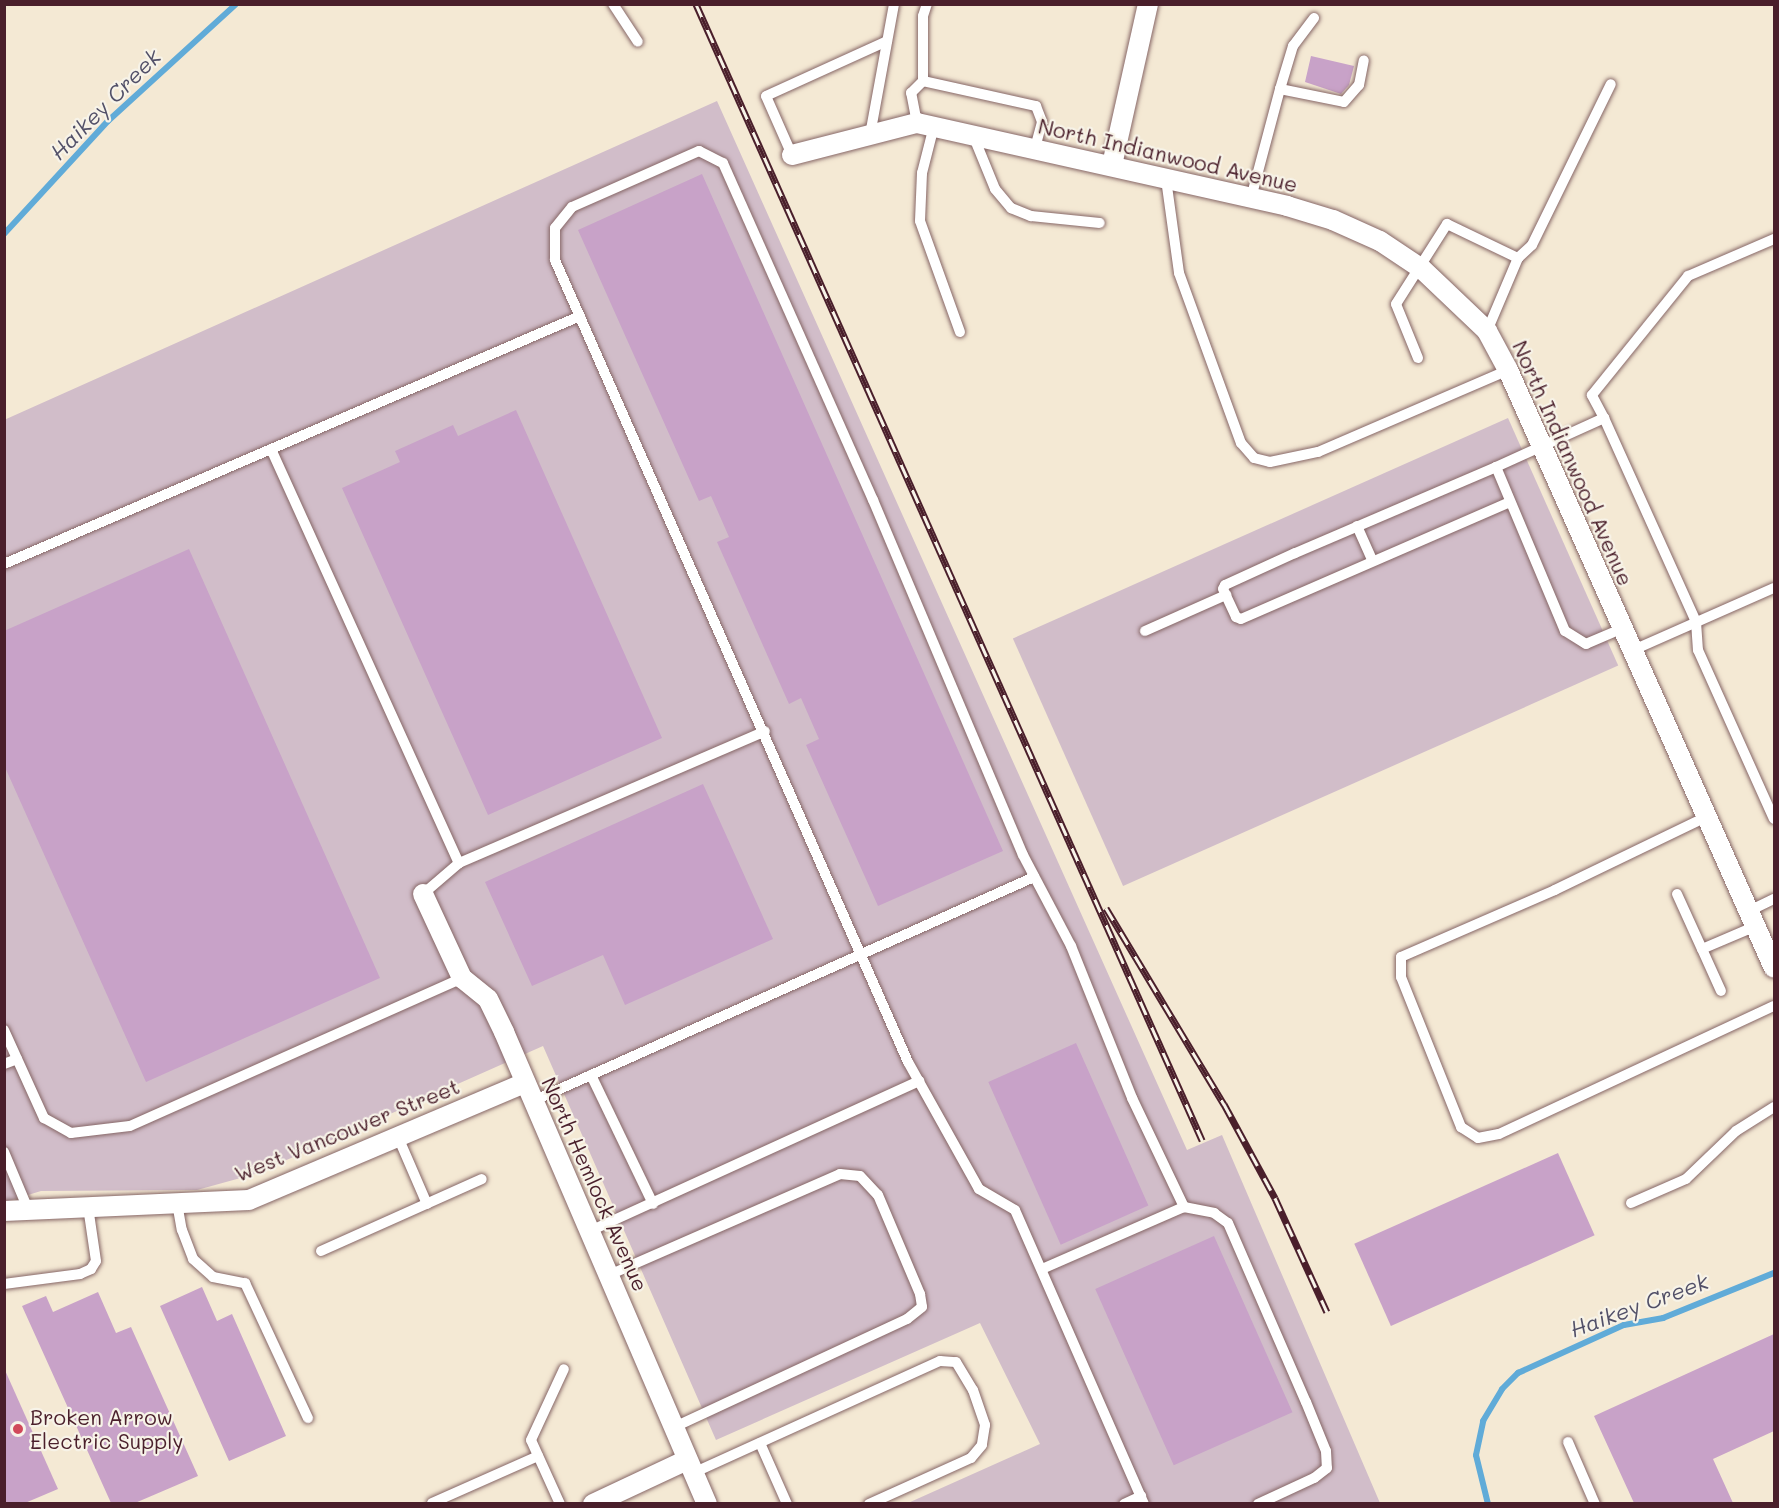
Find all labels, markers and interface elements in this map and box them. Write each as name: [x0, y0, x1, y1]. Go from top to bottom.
water label: Haikey Creek: [44, 43, 166, 165]
street label: North Indianwood Avenue: [1036, 113, 1300, 197]
street label: North Indianwood Avenue: [1507, 337, 1639, 589]
street label: West Vancouver Street: [231, 1073, 463, 1187]
street label: North Hemlock Avenue: [536, 1073, 654, 1295]
water label: Haikey Creek: [1566, 1268, 1712, 1342]
place label: Broken Arrow Electric Supply: [30, 1404, 183, 1454]
marker: Broken Arrow Electric Supply: [11, 1422, 25, 1436]

